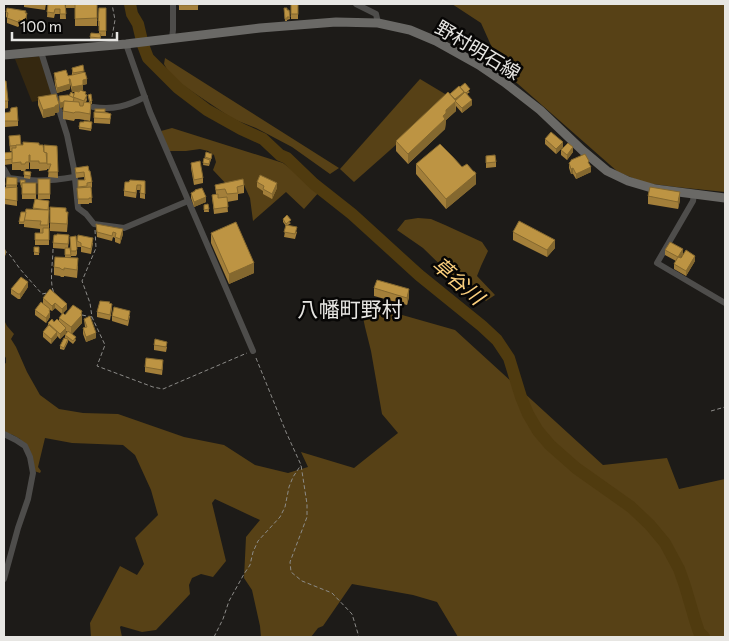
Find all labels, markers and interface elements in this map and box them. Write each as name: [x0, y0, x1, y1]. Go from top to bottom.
scale bar: [12, 10, 118, 42]
street label: 野村明石線: [432, 15, 525, 84]
text: 100 m: [20, 17, 62, 35]
water label: 草谷川: [428, 252, 491, 310]
district label: 八幡町野村: [298, 296, 403, 321]

